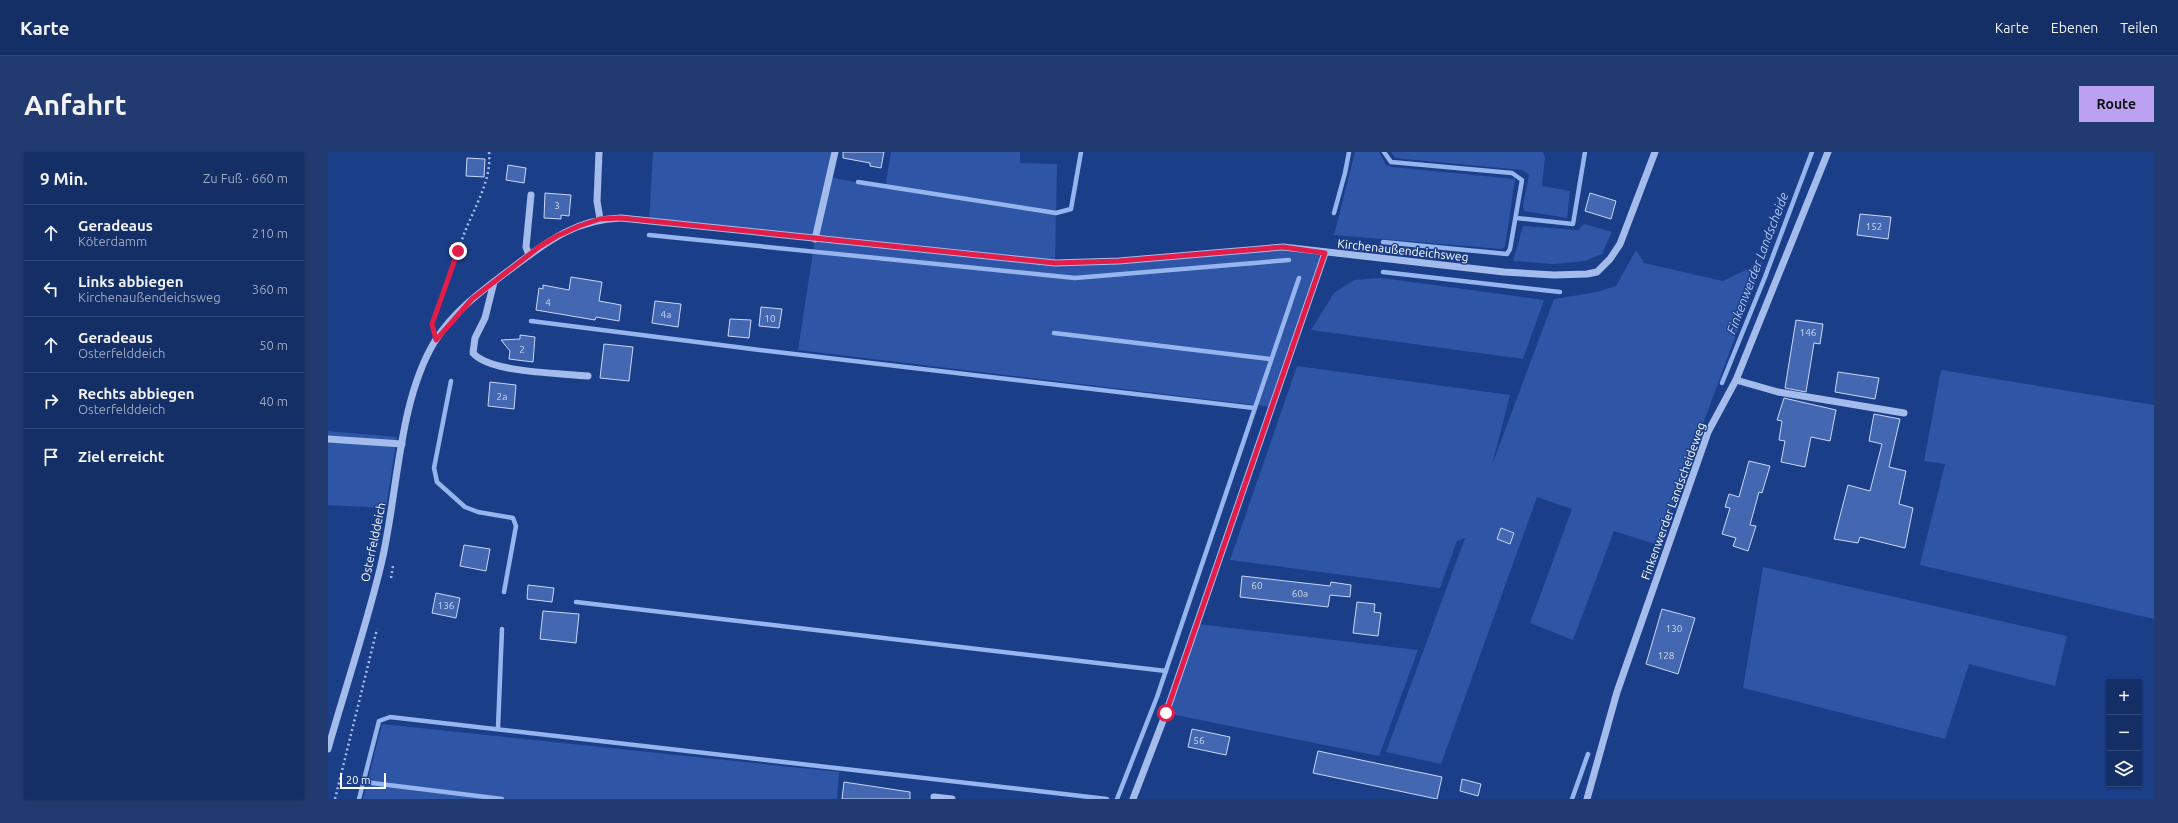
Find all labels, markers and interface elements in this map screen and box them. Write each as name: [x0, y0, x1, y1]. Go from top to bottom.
text: Karte: [20, 17, 69, 39]
text: Karte: [1995, 20, 2029, 36]
text: Ebenen: [2051, 20, 2098, 36]
text: Teilen: [2120, 20, 2158, 36]
button: Route: [2079, 86, 2154, 122]
text: Anfahrt: [24, 89, 127, 120]
text: 9 Min.: [40, 169, 88, 188]
text: Zu Fuß · 660 m: [203, 171, 288, 185]
water label: Finkenwerder Landscheide: [1724, 190, 1791, 336]
house number: 3: [554, 200, 560, 211]
text: Geradeaus: [78, 217, 153, 234]
house number: 152: [1866, 221, 1882, 232]
icon: ahead: [40, 222, 62, 244]
text: 210 m: [252, 226, 288, 240]
text: Köterdamm: [78, 234, 147, 248]
street label: Kirchenaußendeichsweg: [1337, 237, 1469, 263]
route end: [449, 242, 467, 260]
text: Links abbiegen: [78, 273, 183, 290]
icon: left: [40, 278, 62, 300]
text: 360 m: [252, 282, 288, 296]
text: Kirchenaußendeichsweg: [78, 290, 221, 304]
house number: 4: [545, 297, 551, 308]
house number: 4a: [661, 309, 671, 320]
house number: 10: [764, 313, 776, 324]
house number: 146: [1800, 327, 1817, 338]
text: Geradeaus: [78, 329, 153, 346]
icon: ahead: [40, 334, 62, 356]
text: 50 m: [259, 338, 288, 352]
house number: 2: [519, 344, 525, 355]
text: Osterfelddeich: [78, 346, 165, 360]
text: Rechts abbiegen: [78, 385, 195, 402]
icon: right: [40, 390, 62, 412]
house number: 2a: [497, 391, 507, 402]
text: 40 m: [259, 394, 288, 408]
text: Osterfelddeich: [78, 402, 165, 416]
street label: Finkenwerder Landscheideweg: [1638, 420, 1708, 582]
icon: arrive: [40, 446, 62, 468]
text: Ziel erreicht: [78, 448, 164, 465]
street label: Osterfelddeich: [358, 501, 388, 583]
house number: 60: [1251, 580, 1263, 591]
house number: 60a: [1292, 588, 1308, 599]
house number: 136: [438, 600, 455, 611]
house number: 130: [1666, 623, 1683, 634]
house number: 128: [1658, 650, 1675, 661]
map controls: [2106, 679, 2142, 787]
button: +: [2106, 679, 2142, 715]
route start: [1157, 704, 1175, 722]
button: −: [2106, 715, 2142, 751]
house number: 56: [1193, 735, 1205, 746]
button: layers: [2106, 751, 2142, 787]
scale bar: [340, 771, 386, 790]
text: 20 m: [346, 774, 370, 786]

